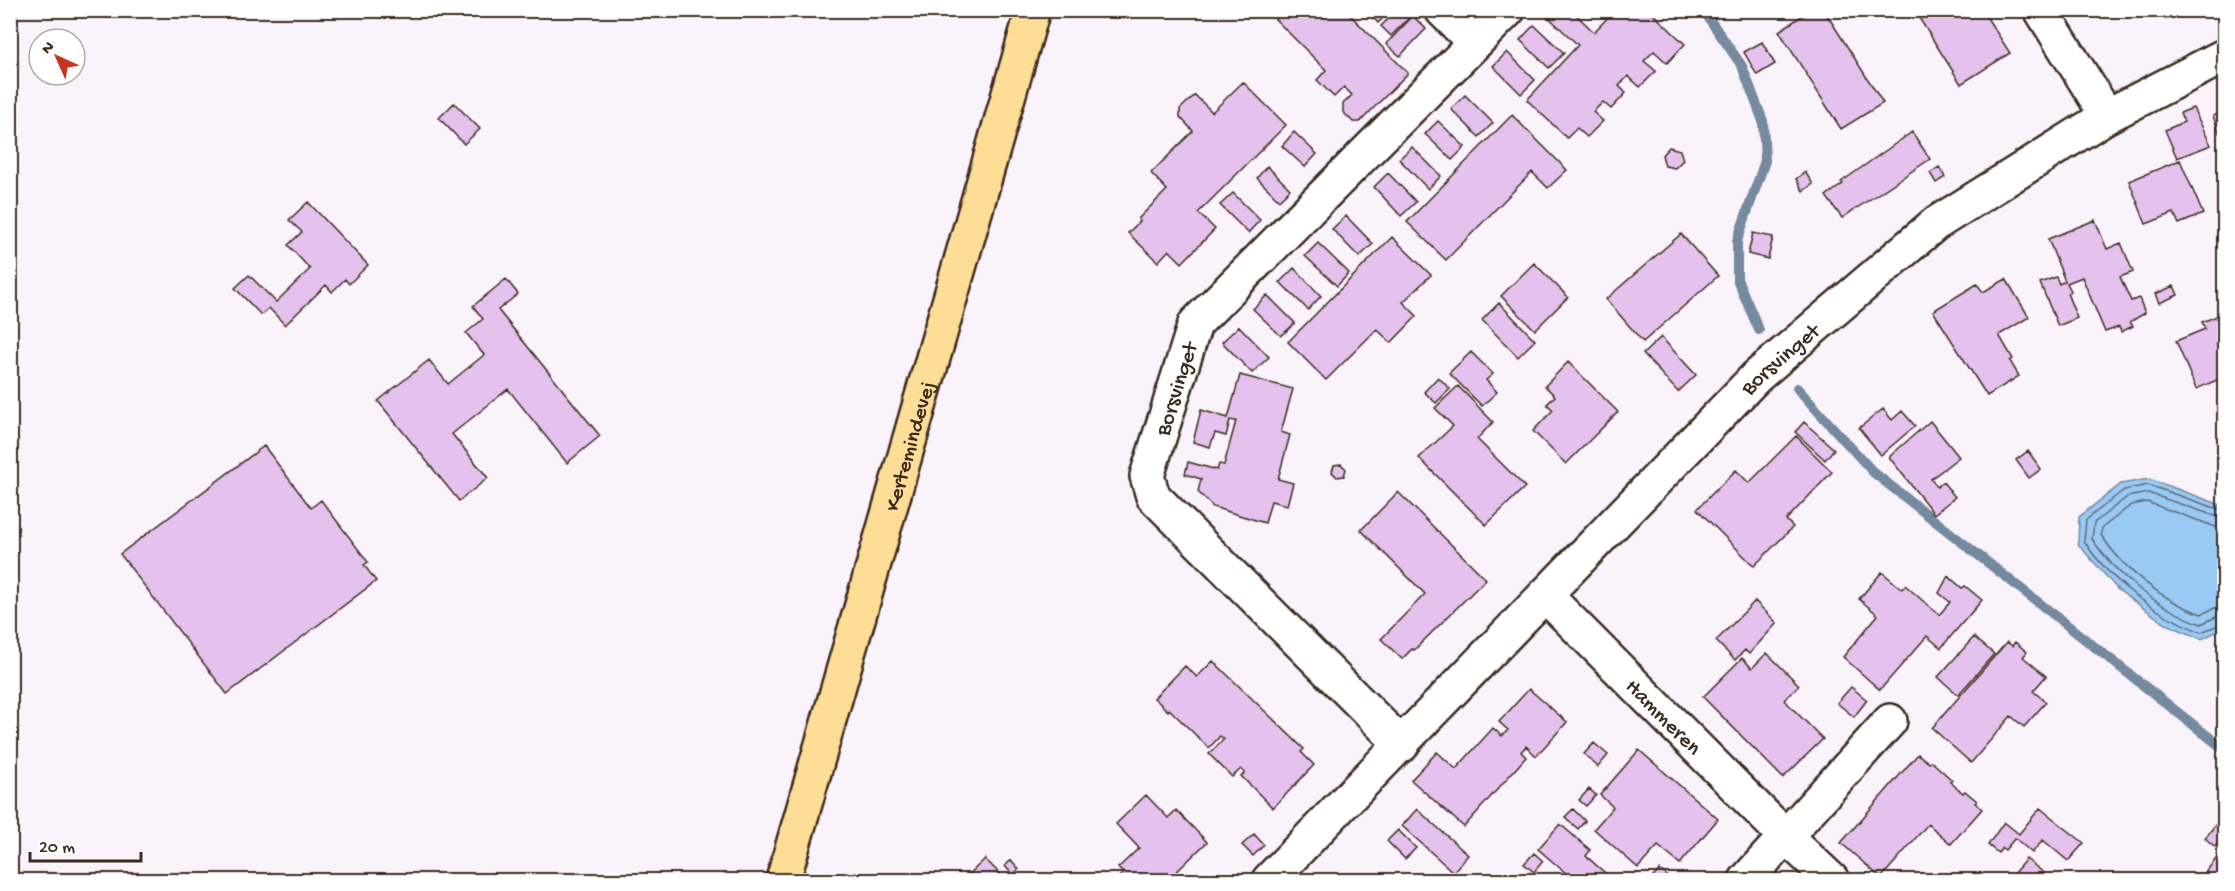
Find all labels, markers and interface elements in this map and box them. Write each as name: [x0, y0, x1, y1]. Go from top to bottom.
north arrow: [27, 27, 87, 87]
text: N: [38, 38, 60, 59]
street label: Borsvinget: [1736, 318, 1828, 403]
street label: Borsvinget: [1151, 338, 1206, 440]
street label: Kertemindevej: [881, 379, 943, 515]
street label: Hammeren: [1619, 675, 1706, 762]
scale bar: [30, 825, 141, 863]
text: 20 m: [39, 838, 75, 859]

